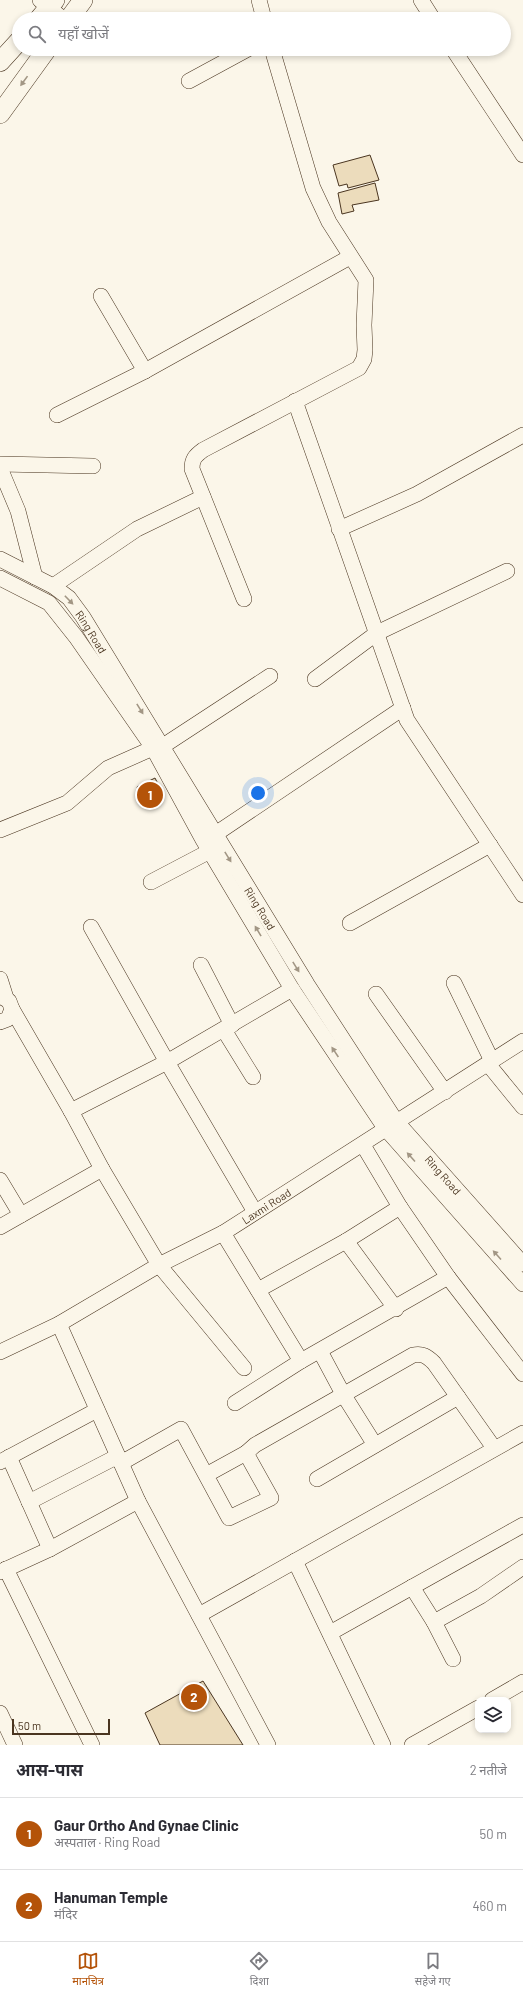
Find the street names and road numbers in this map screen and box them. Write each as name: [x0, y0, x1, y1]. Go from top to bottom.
street label: Ring Road: [74, 607, 110, 655]
street label: Ring Road: [243, 884, 279, 932]
street label: Ring Road: [423, 1152, 464, 1197]
street label: Laxmi Road: [239, 1185, 293, 1226]

